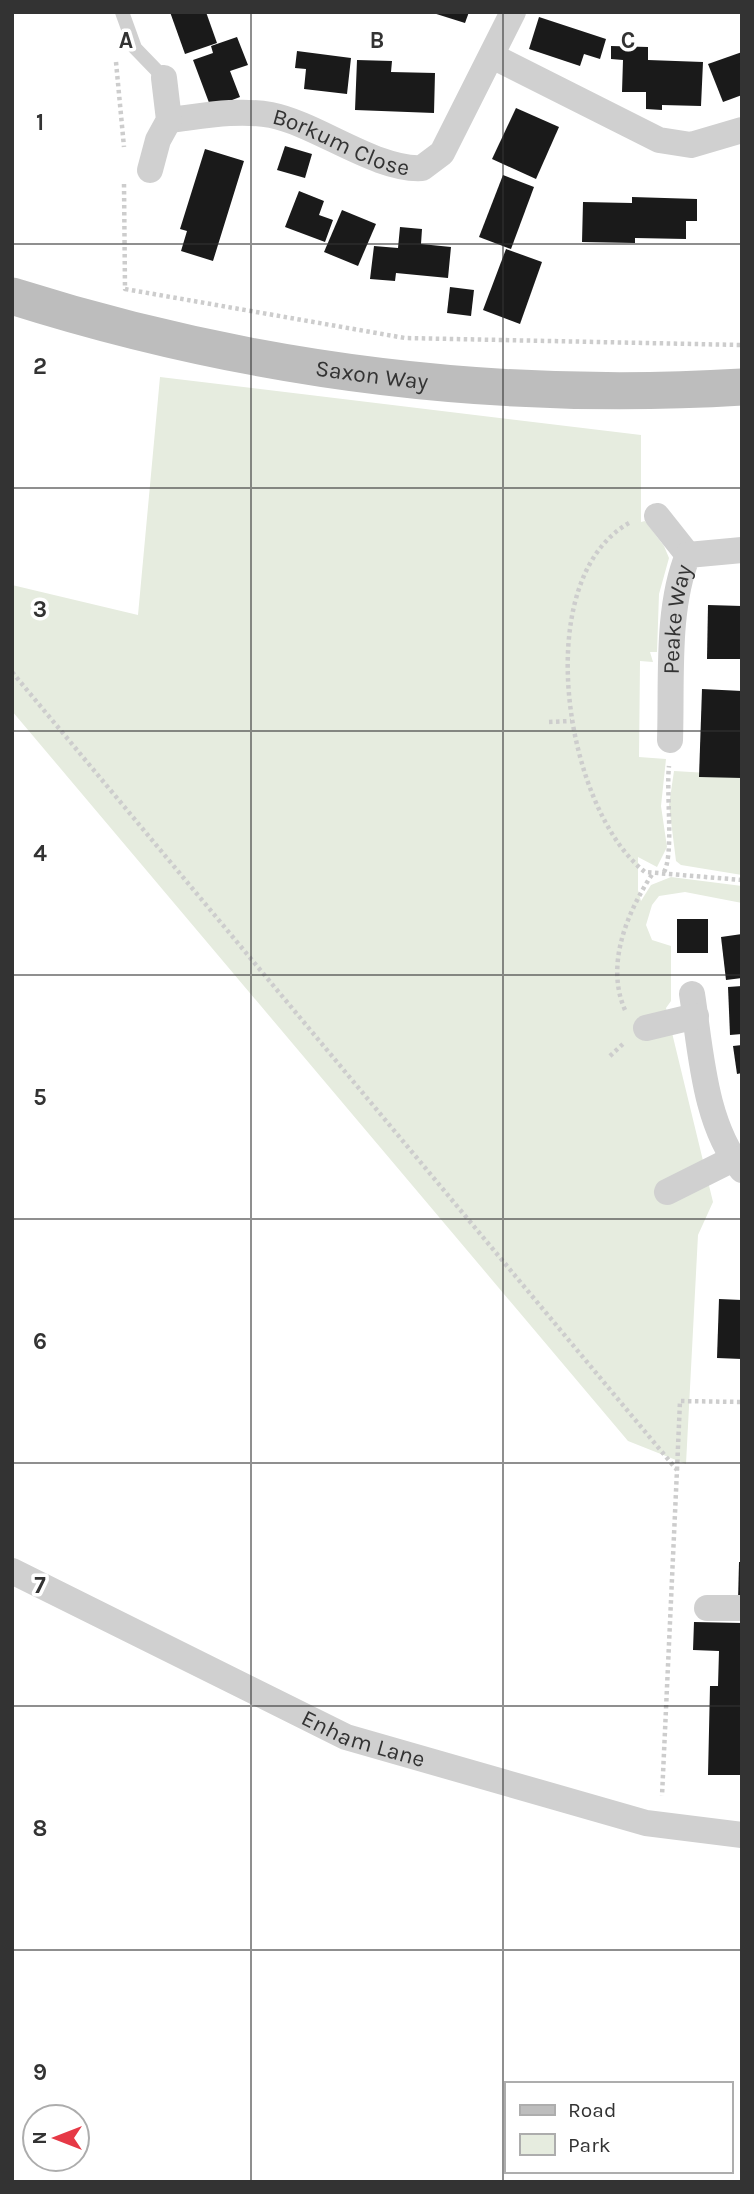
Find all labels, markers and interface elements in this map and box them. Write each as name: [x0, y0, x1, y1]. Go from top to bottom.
text: A: [119, 27, 133, 54]
text: B: [370, 27, 384, 54]
text: C: [621, 27, 635, 54]
street label: Borkum Close: [270, 102, 412, 181]
text: 1: [36, 109, 44, 136]
text: 2: [33, 353, 47, 380]
street label: Saxon Way: [314, 354, 430, 395]
street label: Peake Way: [657, 561, 697, 675]
text: 3: [33, 596, 47, 623]
text: 4: [33, 840, 47, 867]
text: 5: [33, 1084, 47, 1111]
text: 6: [33, 1328, 47, 1355]
text: 7: [34, 1572, 46, 1599]
street label: Enham Lane: [297, 1704, 428, 1773]
text: 8: [33, 1815, 47, 1842]
text: 9: [33, 2059, 47, 2086]
legend: [505, 2082, 733, 2173]
text: Road: [568, 2098, 616, 2122]
north arrow: [21, 2103, 91, 2173]
text: N: [29, 2131, 51, 2145]
text: Park: [568, 2133, 611, 2157]

